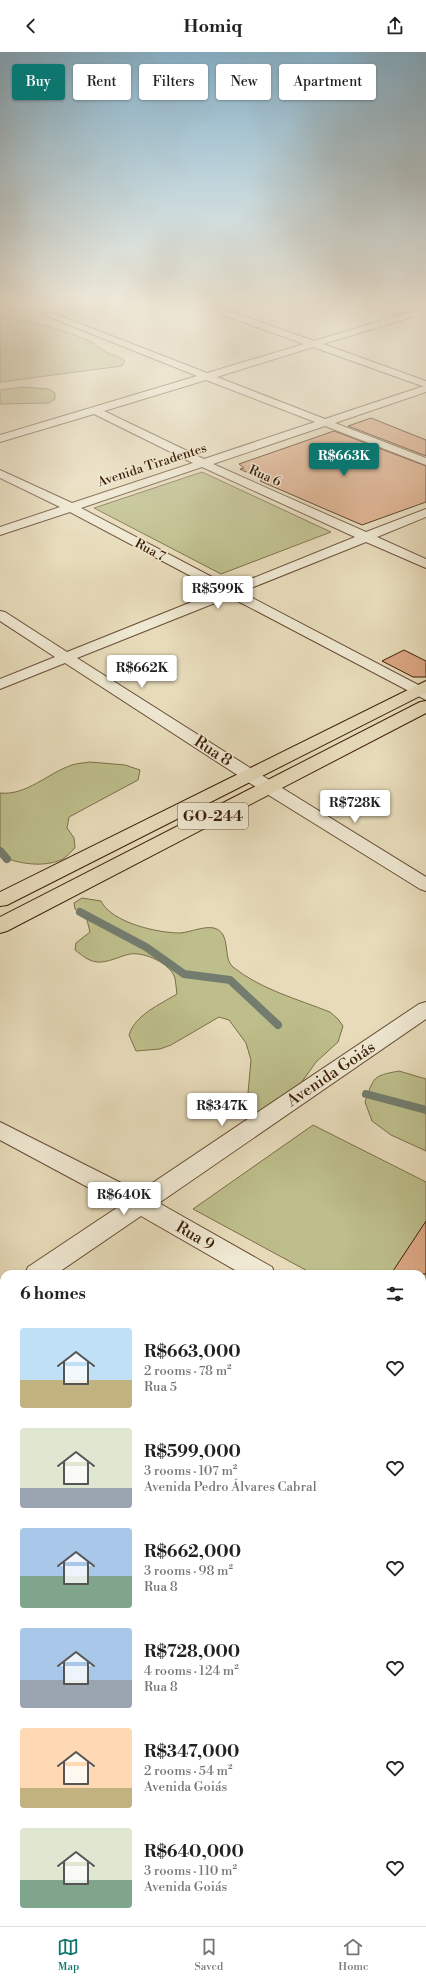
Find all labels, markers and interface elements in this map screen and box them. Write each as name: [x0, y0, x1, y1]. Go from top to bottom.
icon: back: [20, 15, 42, 37]
text: Homiq: [184, 15, 242, 38]
icon: share: [384, 15, 406, 37]
chip: Buy: [12, 64, 65, 100]
chip: Rent: [73, 64, 131, 100]
chip: Filters: [139, 64, 208, 100]
chip: New: [216, 64, 271, 100]
chip: Apartment: [279, 64, 376, 100]
street label: Avenida Tiradentes: [94, 440, 209, 490]
pin: R$663K: [311, 443, 377, 477]
text: R$663K: [318, 448, 370, 464]
street label: Rua 6: [246, 462, 284, 490]
street label: Rua 7: [132, 535, 168, 565]
pin: R$599K: [185, 576, 251, 610]
text: R$599K: [192, 581, 244, 597]
pin: R$662K: [109, 655, 175, 689]
text: R$662K: [116, 660, 168, 676]
street label: Rua 8: [190, 731, 236, 771]
pin: R$728K: [322, 790, 388, 824]
text: R$728K: [329, 795, 381, 811]
road number: GO-244: [178, 803, 248, 829]
street label: Avenida Goiás: [282, 1037, 379, 1111]
pin: R$347K: [189, 1093, 255, 1127]
text: R$347K: [196, 1098, 248, 1114]
pin: R$640K: [91, 1182, 157, 1216]
text: R$640K: [97, 1187, 151, 1203]
street label: Rua 9: [172, 1217, 218, 1255]
text: 6 homes: [20, 1283, 86, 1305]
icon: filters: [384, 1283, 406, 1305]
text: R$663,000: [144, 1341, 241, 1363]
icon: home: [52, 1344, 100, 1392]
icon: heart: [384, 1357, 406, 1379]
text: 2 rooms · 78 m²: [144, 1363, 232, 1379]
text: Rua 5: [144, 1379, 177, 1395]
text: R$599,000: [144, 1441, 241, 1463]
icon: home: [52, 1444, 100, 1492]
icon: heart: [384, 1457, 406, 1479]
text: 3 rooms · 107 m²: [144, 1463, 237, 1479]
text: Avenida Pedro Álvares Cabral: [144, 1479, 316, 1495]
text: R$662,000: [144, 1541, 241, 1563]
icon: home: [52, 1544, 100, 1592]
icon: heart: [384, 1557, 406, 1579]
text: 3 rooms · 98 m²: [144, 1563, 233, 1579]
text: Rua 8: [144, 1579, 178, 1595]
text: R$728,000: [144, 1641, 240, 1663]
icon: home: [52, 1644, 100, 1692]
icon: heart: [384, 1657, 406, 1679]
text: 4 rooms · 124 m²: [144, 1663, 239, 1679]
text: Rua 8: [144, 1679, 178, 1695]
text: R$347,000: [144, 1741, 239, 1763]
icon: home: [52, 1744, 100, 1792]
icon: heart: [384, 1757, 406, 1779]
text: 2 rooms · 54 m²: [144, 1763, 233, 1779]
text: Avenida Goiás: [144, 1779, 227, 1795]
text: R$640,000: [144, 1841, 244, 1863]
icon: home: [52, 1844, 100, 1892]
icon: heart: [384, 1857, 406, 1879]
text: 3 rooms · 110 m²: [144, 1863, 237, 1879]
text: Avenida Goiás: [144, 1879, 227, 1895]
tab: Map: [57, 1936, 79, 1974]
tab: Saved: [194, 1936, 223, 1974]
tab: Home: [338, 1936, 369, 1974]

